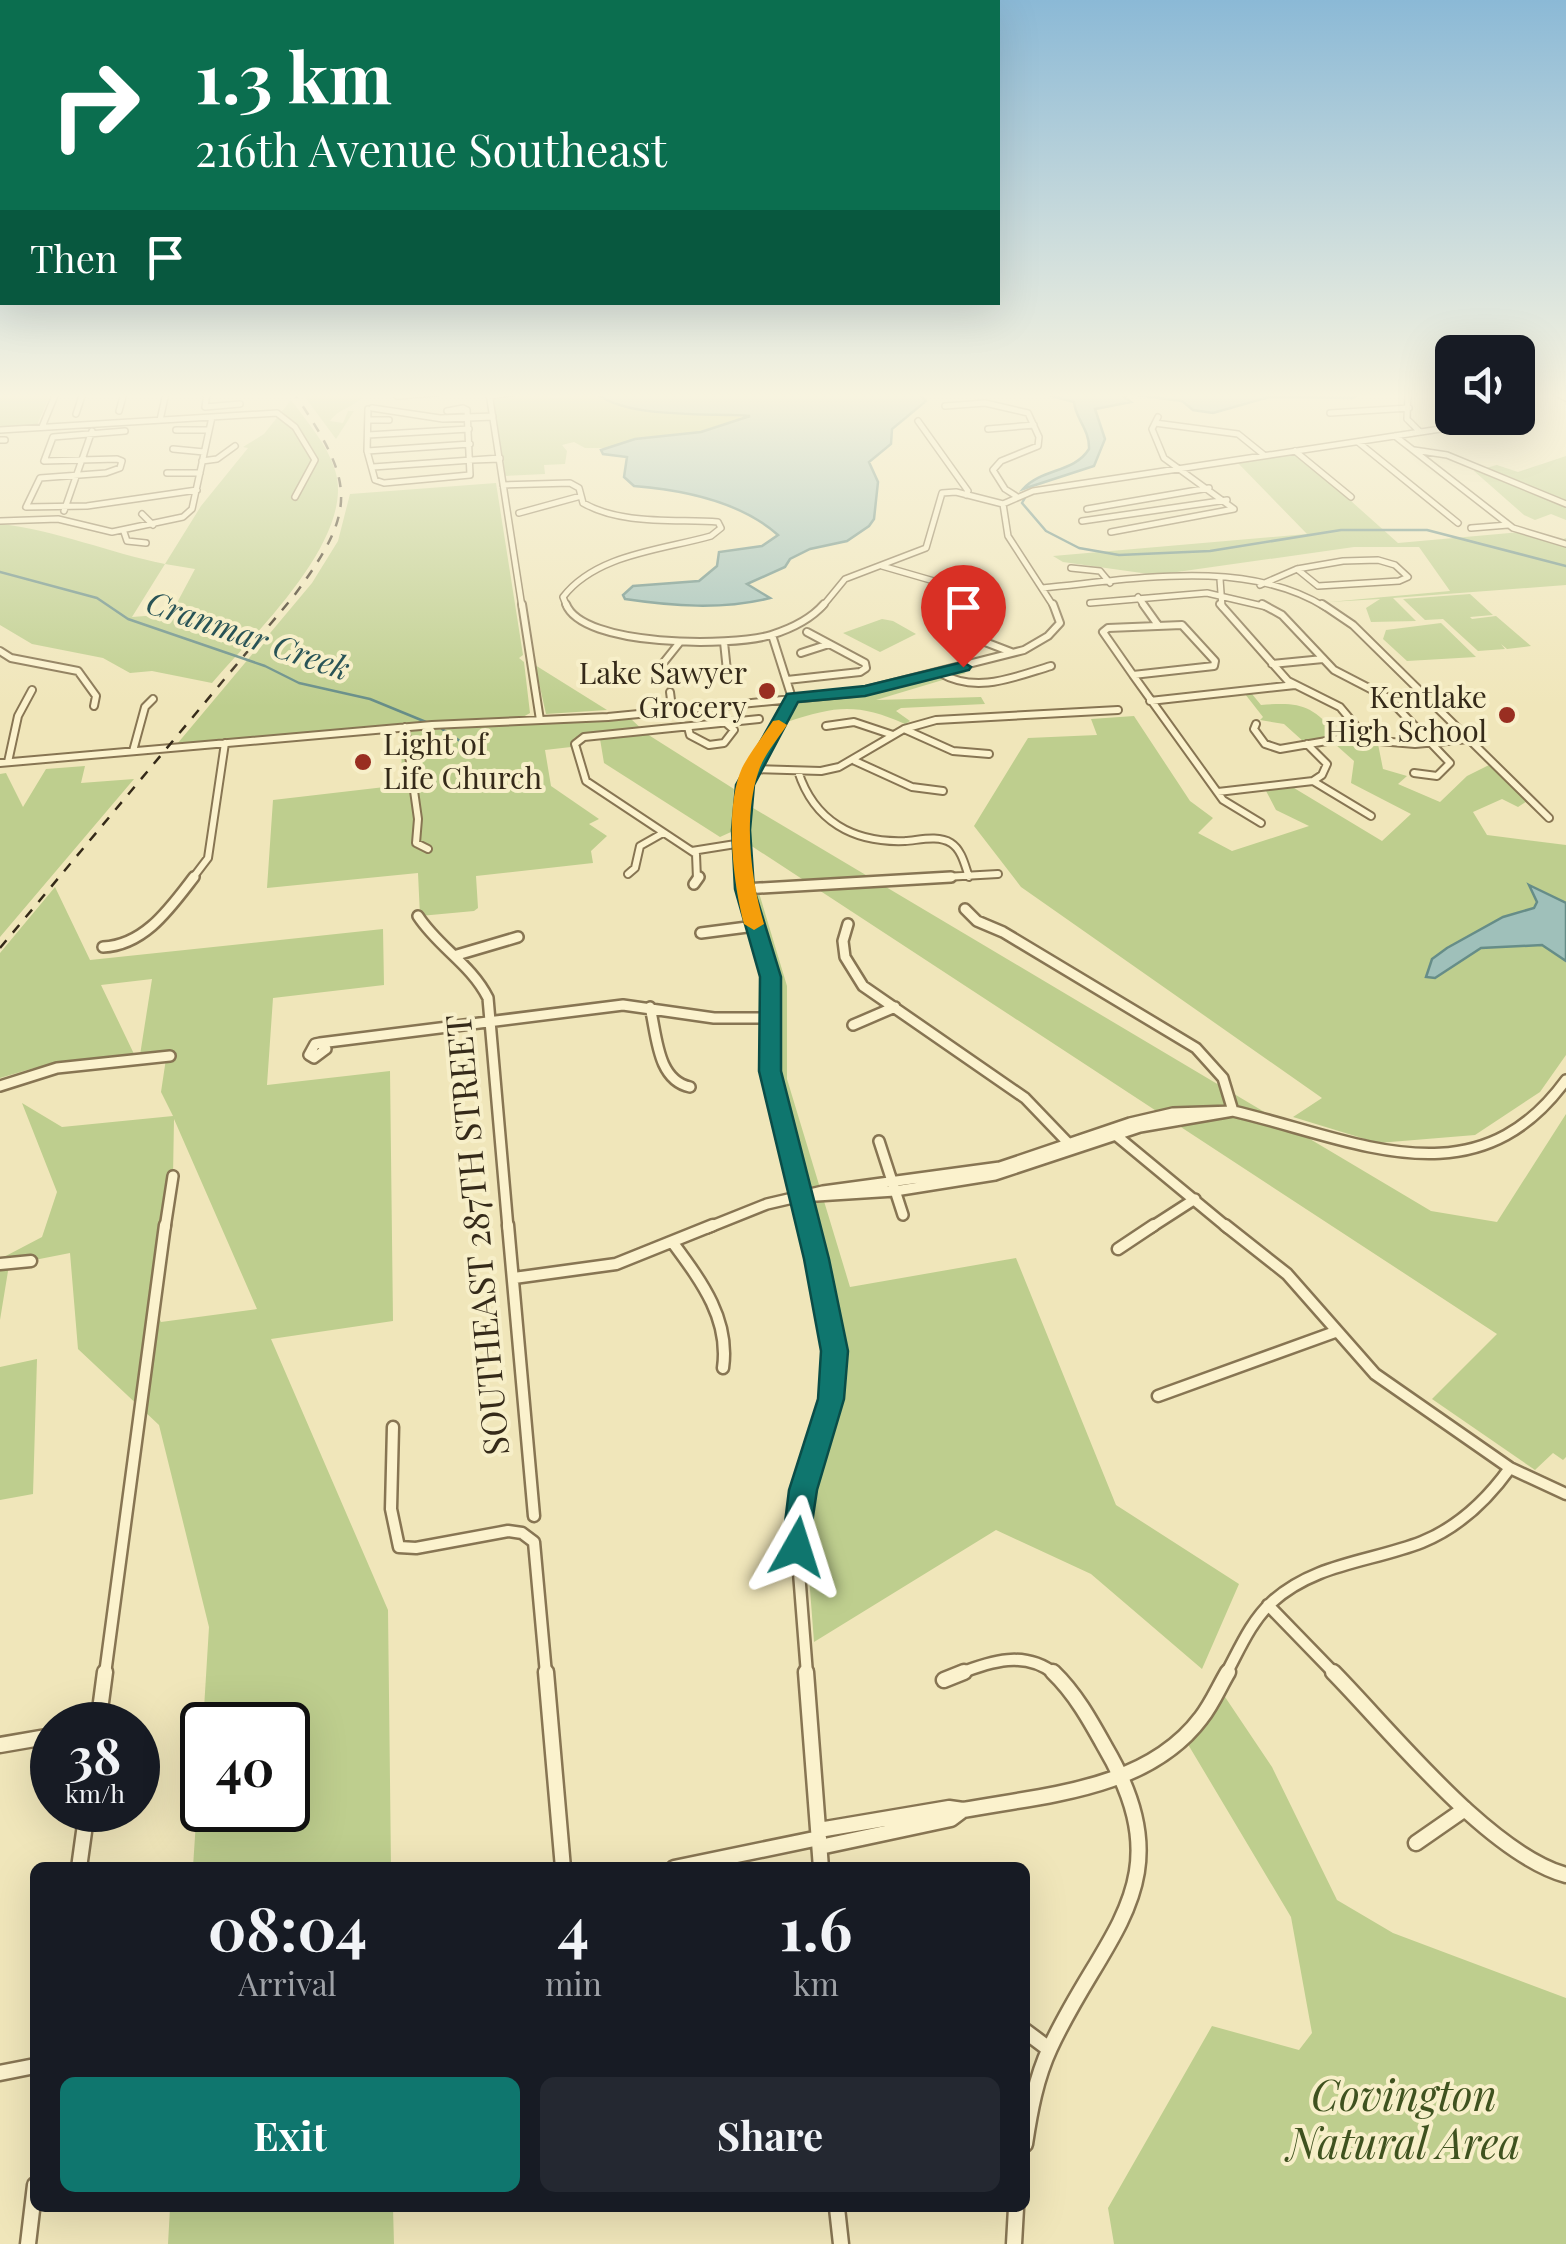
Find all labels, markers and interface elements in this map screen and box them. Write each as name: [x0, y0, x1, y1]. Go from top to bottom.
text: 1.3 km: [195, 28, 392, 122]
icon: right: [30, 40, 160, 170]
text: 216th Avenue Southeast: [195, 118, 667, 178]
icon: arrive: [138, 230, 193, 285]
text: Then: [30, 232, 118, 283]
map controls: [1435, 335, 1535, 435]
button: sound: [1435, 335, 1535, 435]
pin: [921, 565, 1006, 668]
water label: Cranmar Creek: [141, 579, 356, 689]
icon: arrive: [936, 580, 991, 635]
place label: Lake Sawyer Grocery: [579, 652, 747, 726]
place label: Kentlake High School: [1325, 676, 1487, 750]
marker: Lake Sawyer Grocery: [756, 680, 778, 702]
marker: Kentlake High School: [1496, 704, 1518, 726]
place label: Light of Life Church: [383, 723, 543, 797]
marker: Light of Life Church: [352, 751, 374, 773]
street label: SOUTHEAST 287TH STREET: [433, 1013, 518, 1458]
position arrow: [745, 1495, 849, 1599]
speed limit sign: 40: [180, 1702, 310, 1832]
text: 38: [69, 1721, 121, 1788]
text: km/h: [65, 1776, 125, 1809]
text: 08:04: [208, 1886, 367, 1966]
text: 4: [558, 1886, 589, 1966]
text: 1.6: [779, 1886, 852, 1966]
text: Arrival: [238, 1961, 337, 2004]
text: min: [545, 1961, 602, 2004]
text: km: [793, 1961, 839, 2004]
park label: Covington Natural Area: [1284, 2066, 1520, 2170]
button: Exit: [60, 2077, 520, 2192]
button: Share: [540, 2077, 1000, 2192]

